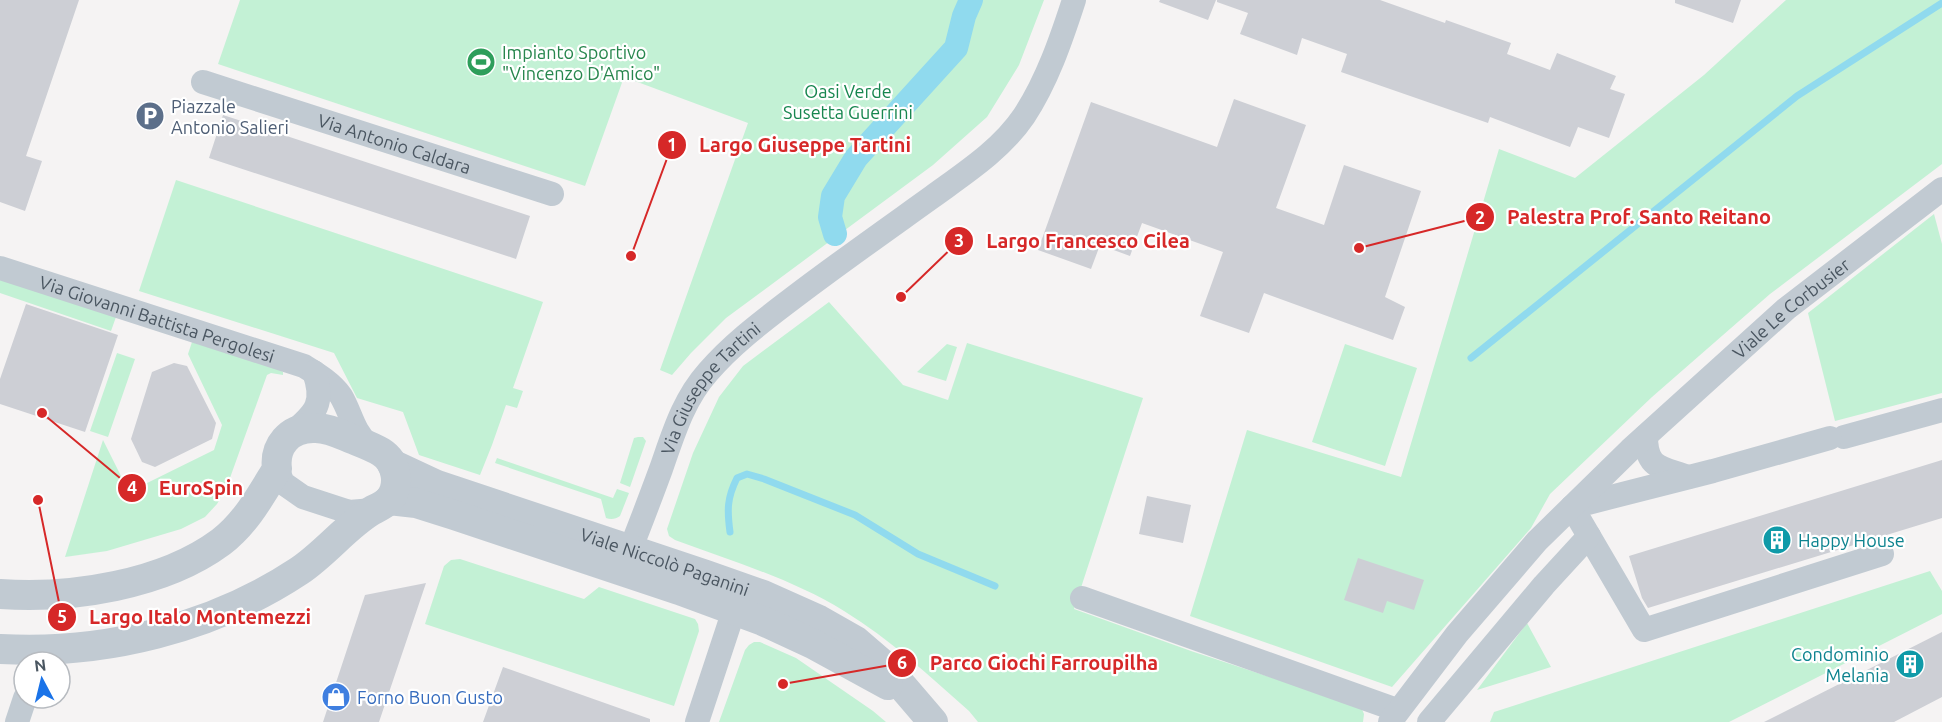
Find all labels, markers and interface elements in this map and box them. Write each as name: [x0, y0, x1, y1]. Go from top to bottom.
place label: Impianto Sportivo "Vincenzo D'Amico": [502, 42, 660, 83]
sports icon: Impianto Sportivo "Vincenzo D'Amico": [465, 46, 497, 78]
park label: Oasi Verde Susetta Guerrini: [783, 81, 913, 122]
place label: Piazzale Antonio Salieri: [171, 96, 289, 137]
parking icon: Piazzale Antonio Salieri: [134, 100, 166, 132]
street label: Via Antonio Caldara: [315, 110, 473, 177]
callout: Largo Giuseppe Tartini: [657, 126, 923, 164]
text: Largo Giuseppe Tartini: [699, 133, 911, 156]
text: 1: [667, 134, 677, 154]
callout: Palestra Prof. Santo Reitano: [1465, 198, 1783, 236]
text: Palestra Prof. Santo Reitano: [1507, 205, 1771, 228]
text: 2: [1475, 207, 1485, 227]
callout: Largo Francesco Cilea: [944, 222, 1202, 260]
text: Largo Francesco Cilea: [986, 229, 1190, 252]
text: 3: [954, 230, 964, 250]
street label: Viale Le Corbusier: [1728, 254, 1853, 362]
street label: Via Giovanni Battista Pergolesi: [37, 271, 277, 366]
street label: Via Giuseppe Tartini: [657, 318, 764, 457]
callout: EuroSpin: [117, 469, 255, 507]
text: EuroSpin: [159, 476, 243, 499]
text: 4: [127, 477, 137, 497]
street label: Viale Niccolò Paganini: [578, 524, 752, 599]
building icon: Happy House: [1761, 524, 1793, 556]
place label: Happy House: [1798, 530, 1905, 550]
callout: Largo Italo Montemezzi: [47, 598, 323, 636]
text: Largo Italo Montemezzi: [89, 605, 311, 628]
text: 5: [57, 606, 67, 626]
callout: Parco Giochi Farroupilha: [887, 644, 1170, 682]
place label: Condominio Melania: [1791, 644, 1889, 685]
building icon: Condominio Melania: [1894, 648, 1926, 680]
north arrow: [12, 650, 72, 710]
text: Parco Giochi Farroupilha: [930, 651, 1158, 674]
text: 6: [897, 652, 907, 672]
text: N: [33, 655, 47, 675]
shop icon: Forno Buon Gusto: [320, 681, 352, 713]
place label: Forno Buon Gusto: [357, 687, 503, 707]

